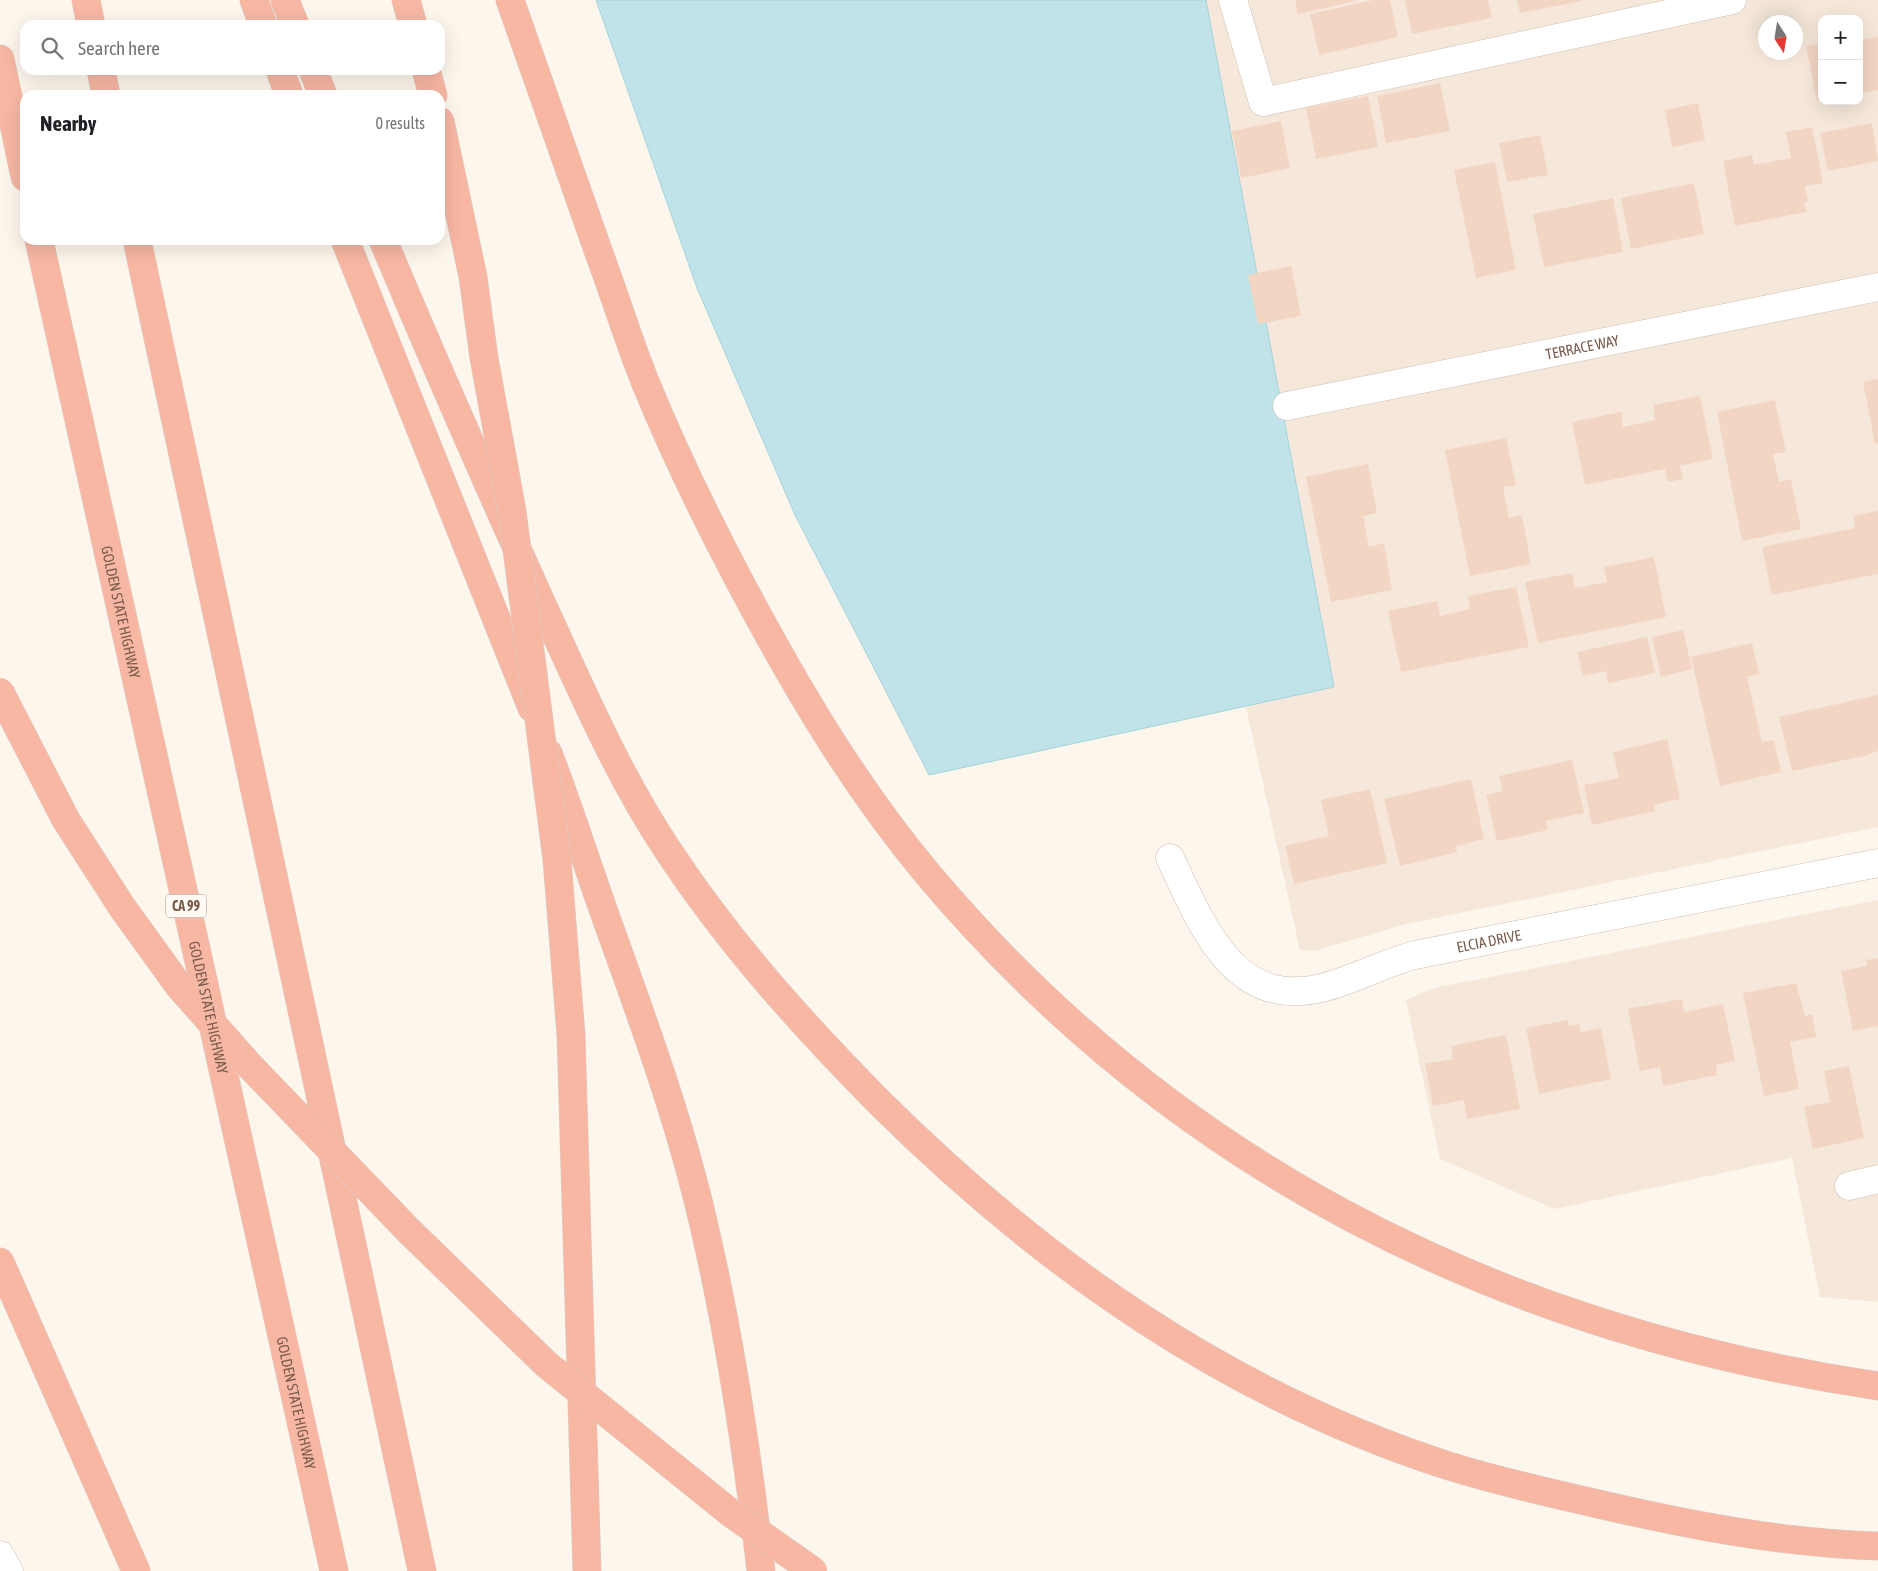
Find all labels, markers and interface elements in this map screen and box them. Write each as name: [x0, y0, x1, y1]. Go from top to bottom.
north arrow: [1758, 15, 1803, 60]
map controls: [1818, 15, 1863, 105]
button: +: [1818, 15, 1863, 60]
search box: [20, 20, 445, 75]
icon: search: [38, 34, 66, 62]
text: Search here: [78, 37, 160, 59]
button: −: [1818, 60, 1863, 105]
text: Nearby: [40, 111, 96, 135]
text: 0 results: [375, 114, 425, 132]
street label: TERRACE WAY: [1544, 331, 1621, 362]
street label: GOLDEN STATE HIGHWAY: [98, 544, 144, 680]
road number: CA 99: [166, 894, 206, 918]
street label: ELCIA DRIVE: [1455, 926, 1523, 955]
street label: GOLDEN STATE HIGHWAY: [186, 939, 232, 1076]
street label: GOLDEN STATE HIGHWAY: [274, 1335, 320, 1471]

